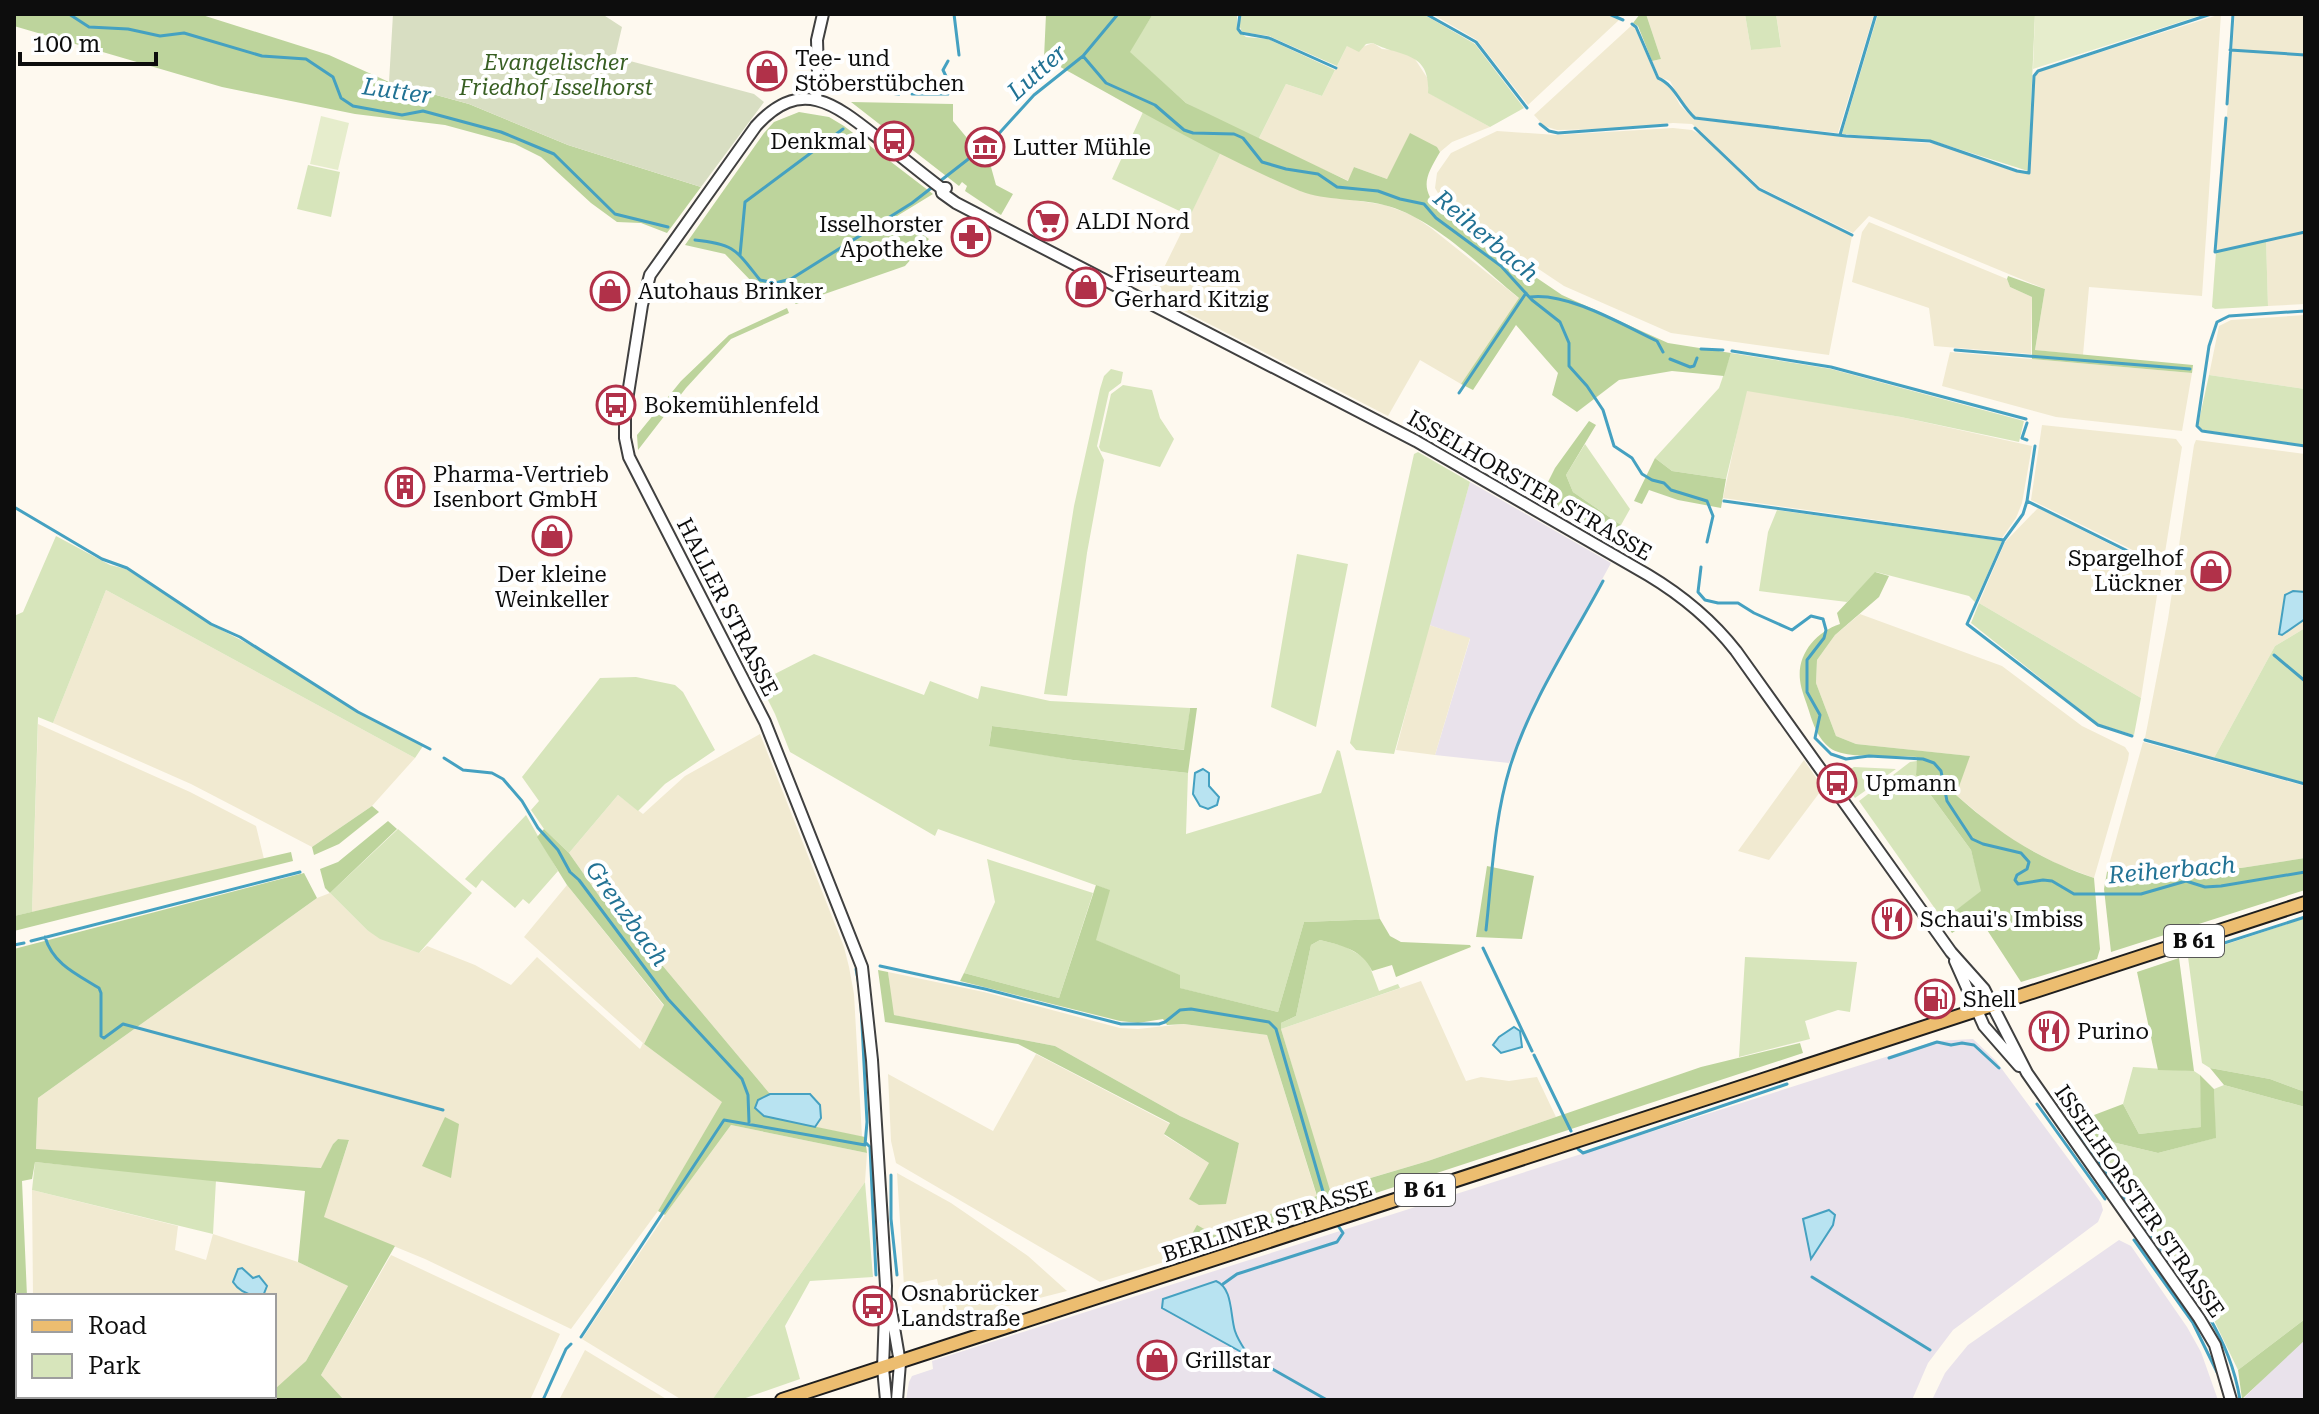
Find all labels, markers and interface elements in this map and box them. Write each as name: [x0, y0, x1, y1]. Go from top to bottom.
scale bar: [20, 16, 156, 66]
text: 100 m: [32, 30, 100, 58]
water label: Lutter: [1001, 38, 1072, 106]
place label: Tee- und Stöberstübchen: [795, 46, 965, 96]
park label: Evangelischer Friedhof Isselhorst: [458, 50, 654, 100]
shop icon: Tee- und Stöberstübchen: [746, 50, 788, 92]
water label: Lutter: [360, 72, 433, 110]
bus stop icon: Denkmal: [873, 120, 915, 162]
museum icon: Lutter Mühle: [964, 126, 1006, 168]
place label: Denkmal: [770, 129, 866, 154]
place label: Lutter Mühle: [1013, 135, 1151, 160]
water label: Reiherbach: [1427, 184, 1544, 288]
supermarket icon: ALDI Nord: [1027, 200, 1069, 242]
place label: ALDI Nord: [1076, 209, 1190, 234]
place label: Isselhorster Apotheke: [819, 212, 943, 262]
pharmacy icon: Isselhorster Apotheke: [950, 216, 992, 258]
place label: Friseurteam Gerhard Kitzig: [1114, 262, 1269, 312]
shop icon: Friseurteam Gerhard Kitzig: [1065, 266, 1107, 308]
shop icon: Autohaus Brinker: [589, 270, 631, 312]
place label: Autohaus Brinker: [638, 279, 823, 304]
bus stop icon: Bokemühlenfeld: [595, 384, 637, 426]
place label: Bokemühlenfeld: [644, 393, 819, 418]
street label: ISSELHORSTER STRASSE: [1403, 405, 1656, 566]
place label: Pharma-Vertrieb Isenbort GmbH: [433, 462, 609, 512]
building icon: Pharma-Vertrieb Isenbort GmbH: [384, 466, 426, 508]
street label: HALLER STRASSE: [672, 514, 783, 700]
shop icon: Der kleine Weinkeller: [531, 515, 573, 557]
place label: Spargelhof Lückner: [2068, 546, 2185, 596]
shop icon: Spargelhof Lückner: [2190, 550, 2232, 592]
place label: Der kleine Weinkeller: [495, 562, 609, 612]
bus stop icon: Upmann: [1816, 762, 1858, 804]
place label: Upmann: [1865, 771, 1957, 796]
water label: Reiherbach: [2106, 850, 2237, 890]
water label: Grenzbach: [580, 856, 674, 972]
restaurant icon: Schaui's Imbiss: [1871, 898, 1913, 940]
place label: Schaui's Imbiss: [1920, 907, 2083, 932]
road number: B 61: [2164, 925, 2224, 957]
fuel station icon: Shell: [1914, 978, 1956, 1020]
place label: Shell: [1963, 987, 2017, 1012]
restaurant icon: Purino: [2028, 1010, 2070, 1052]
place label: Purino: [2077, 1019, 2149, 1044]
street label: ISSELHORSTER STRASSE: [2050, 1080, 2229, 1322]
road number: B 61: [1395, 1174, 1455, 1206]
street label: BERLINER STRASSE: [1159, 1176, 1375, 1267]
place label: Osnabrücker Landstraße: [901, 1281, 1039, 1331]
bus stop icon: Osnabrücker Landstraße: [852, 1285, 894, 1327]
legend: [16, 1294, 276, 1398]
text: Road: [88, 1312, 147, 1340]
shop icon: Grillstar: [1136, 1339, 1178, 1381]
place label: Grillstar: [1185, 1348, 1271, 1373]
text: Park: [88, 1352, 141, 1380]

